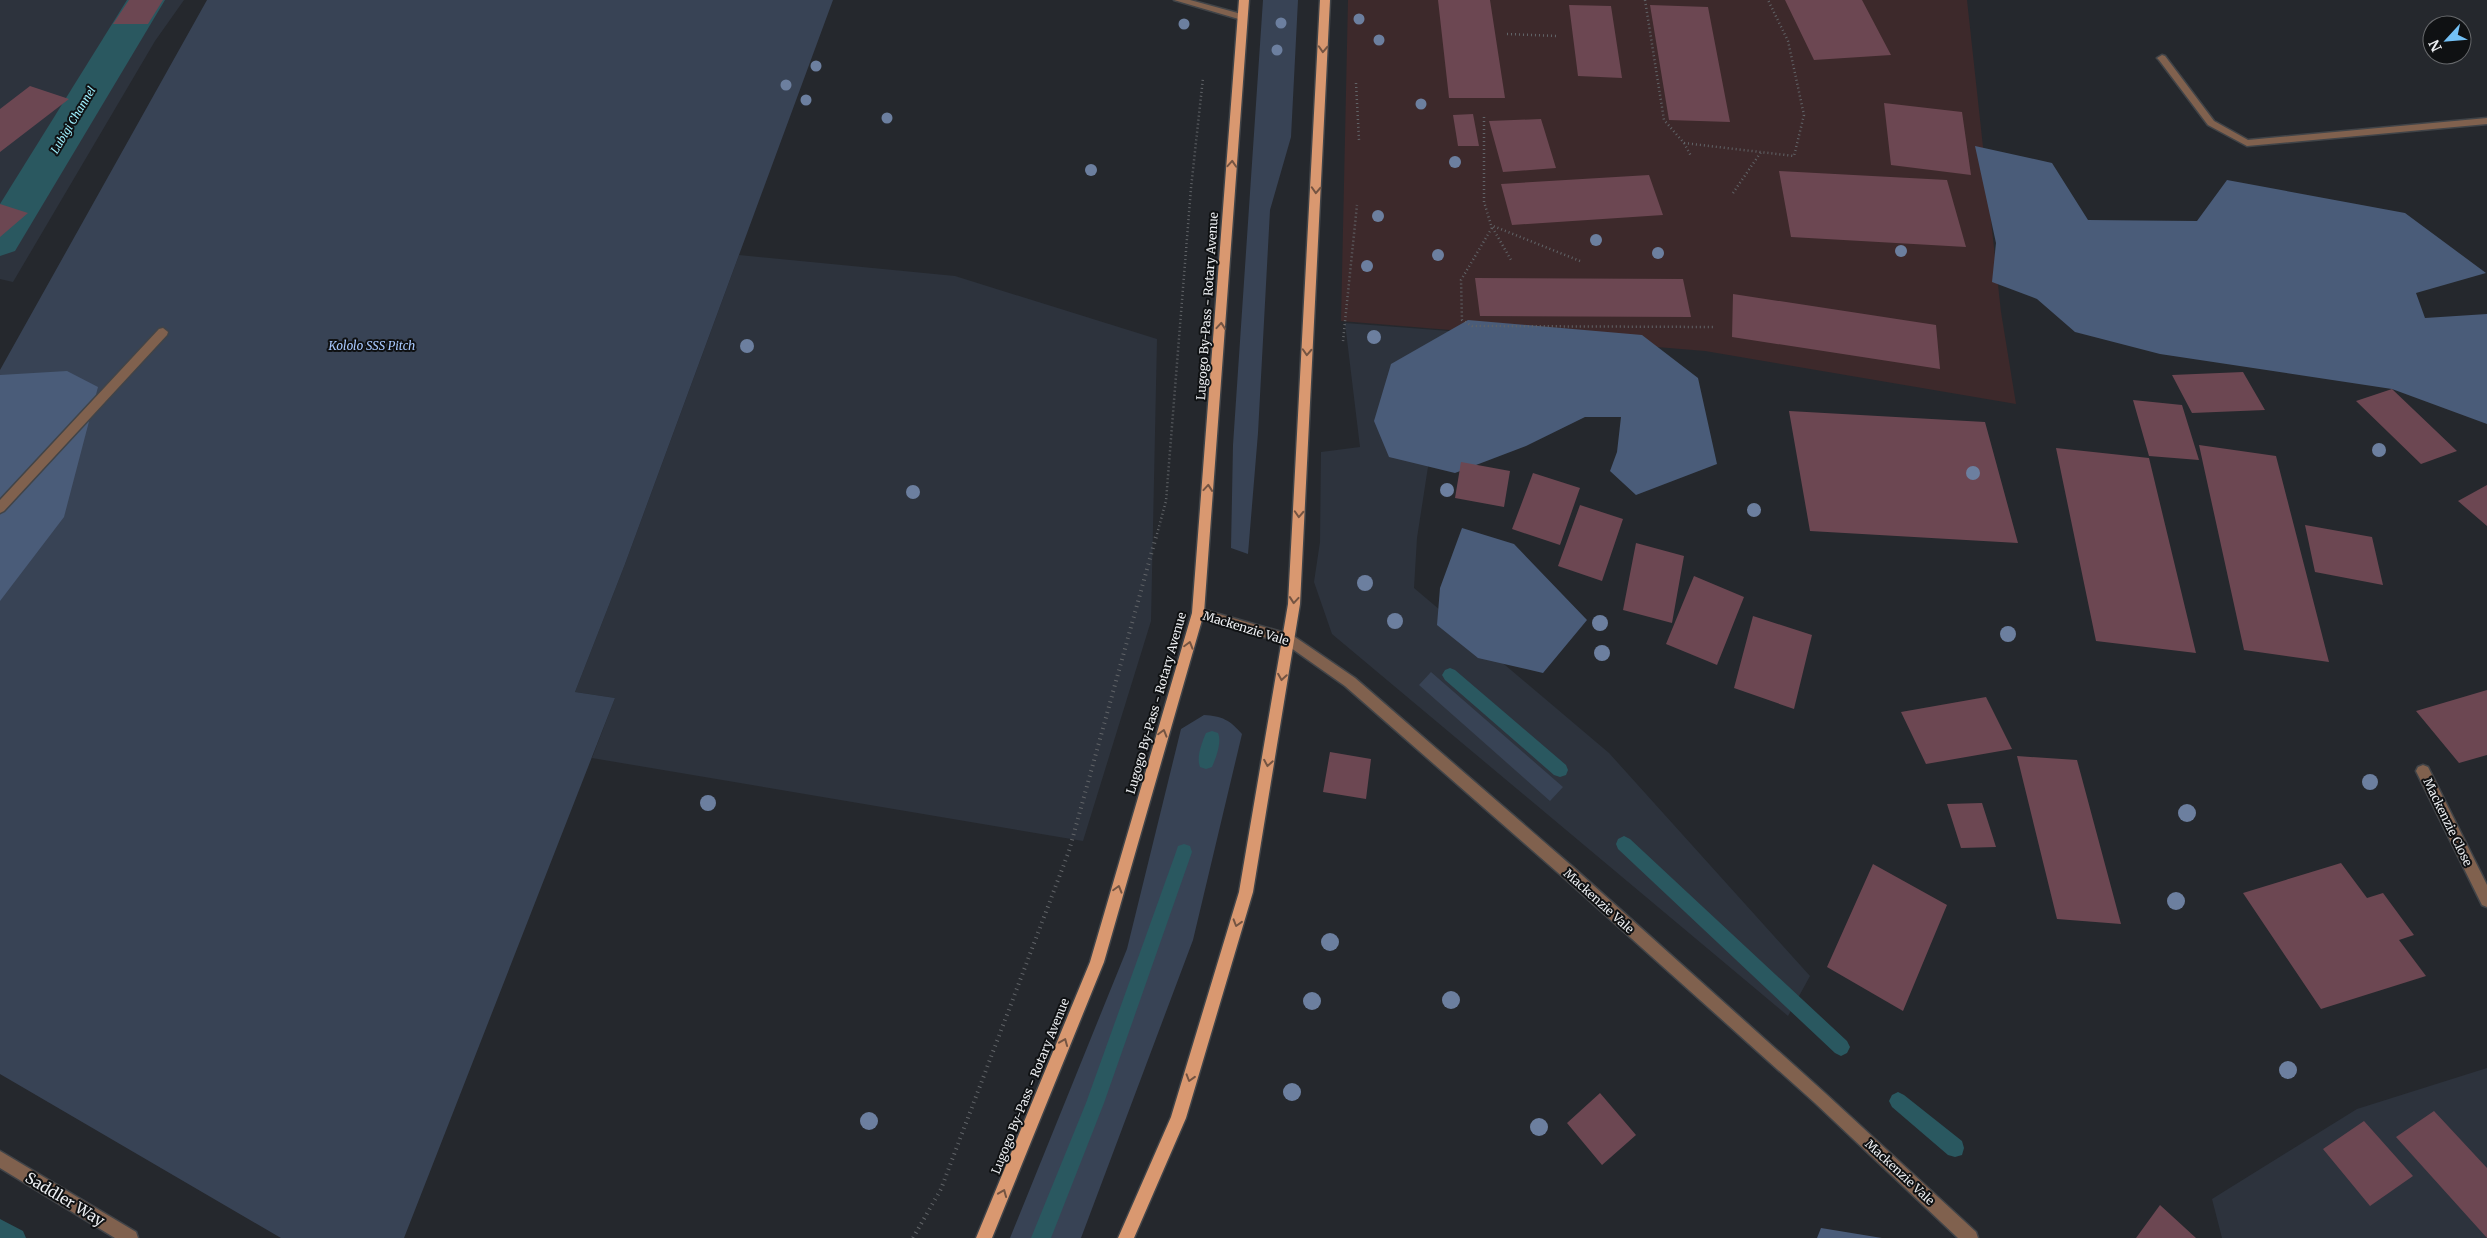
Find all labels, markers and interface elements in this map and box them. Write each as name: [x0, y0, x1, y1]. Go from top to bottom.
north arrow: [2422, 15, 2472, 65]
text: N: [2425, 37, 2446, 55]
one-way arrow: [1317, 45, 1328, 53]
water label: Lubigi Channel: [48, 84, 98, 156]
one-way arrow: [1226, 160, 1237, 168]
one-way arrow: [1310, 186, 1321, 194]
street label: Lugogo By-Pass - Rotary Avenue: [1193, 212, 1221, 400]
one-way arrow: [1215, 322, 1226, 330]
park label: Kololo SSS Pitch: [328, 338, 415, 353]
one-way arrow: [1302, 348, 1313, 356]
one-way arrow: [1202, 484, 1213, 492]
one-way arrow: [1294, 510, 1305, 518]
one-way arrow: [1289, 596, 1300, 604]
street label: Mackenzie Vale: [1201, 608, 1291, 648]
street label: Lugogo By-Pass - Rotary Avenue: [1123, 610, 1189, 796]
one-way arrow: [1183, 641, 1193, 649]
one-way arrow: [1278, 673, 1288, 682]
one-way arrow: [1157, 729, 1167, 738]
one-way arrow: [1264, 759, 1274, 768]
street label: Mackenzie Close: [2420, 776, 2476, 868]
street label: Mackenzie Vale: [1561, 866, 1637, 936]
one-way arrow: [1112, 886, 1122, 894]
one-way arrow: [1232, 918, 1242, 926]
street label: Lugogo By-Pass - Rotary Avenue: [988, 996, 1072, 1176]
one-way arrow: [1058, 1038, 1068, 1047]
one-way arrow: [1185, 1074, 1195, 1082]
street label: Mackenzie Vale: [1862, 1136, 1938, 1208]
street label: Saddler Way: [22, 1168, 108, 1230]
one-way arrow: [996, 1189, 1007, 1198]

